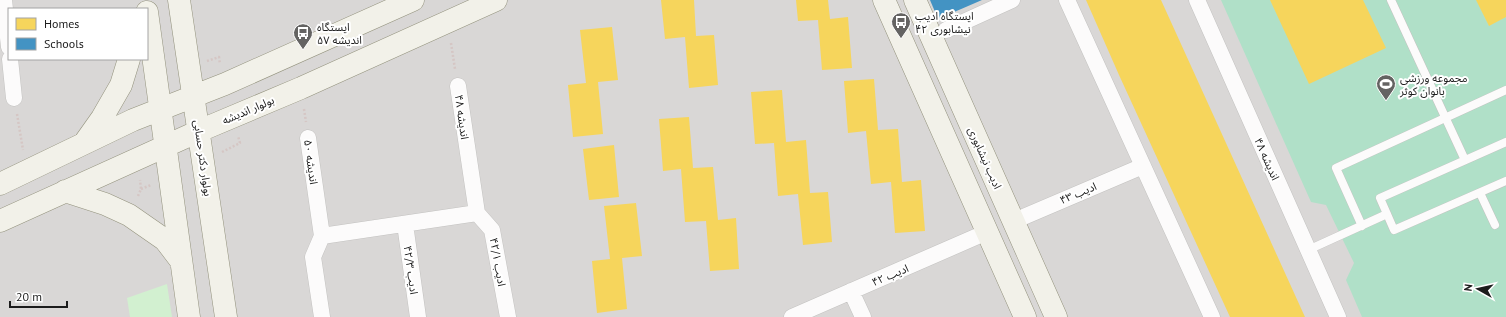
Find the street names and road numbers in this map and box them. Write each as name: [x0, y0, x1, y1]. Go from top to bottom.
street label: بولوار اندیشه: [220, 93, 276, 127]
street label: اندیشه ۴۸: [452, 94, 472, 140]
street label: بولوار دکتر حسابی: [191, 119, 215, 197]
street label: ادیب نیشابوری: [965, 125, 1005, 191]
street label: اندیشه ۴۸: [1251, 136, 1283, 182]
street label: اندیشه ۵۰: [301, 139, 321, 185]
street label: ادیب ۴۳: [1057, 179, 1099, 207]
street label: ادیب ۴۲/۱: [487, 237, 509, 287]
street label: ادیب ۴۲/۳: [400, 245, 421, 295]
street label: ادیب ۴۲: [869, 261, 911, 289]

